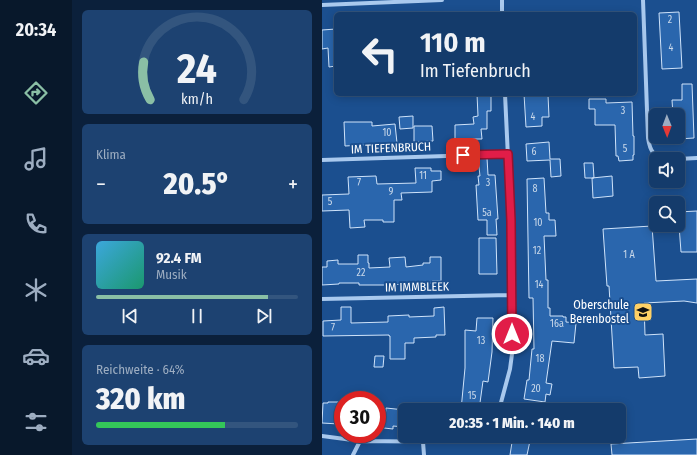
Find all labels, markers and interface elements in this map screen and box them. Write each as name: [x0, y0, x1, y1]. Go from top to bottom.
house number: 2: [668, 14, 673, 26]
text: 20:34: [16, 19, 56, 41]
text: 110 m: [420, 26, 486, 59]
icon: left: [354, 28, 406, 80]
house number: 4: [669, 42, 674, 54]
text: 24: [176, 44, 217, 94]
text: Im Tiefenbruch: [420, 60, 531, 82]
icon: directions: [22, 79, 50, 107]
text: km/h: [181, 91, 213, 108]
house number: 3: [621, 105, 626, 117]
north arrow: [649, 108, 685, 144]
map controls: [649, 108, 685, 232]
house number: 4: [531, 111, 536, 123]
house number: 10: [382, 127, 392, 139]
pin: [446, 138, 480, 172]
street label: IM TIEFENBRUCH: [351, 140, 431, 156]
house number: 5: [623, 143, 628, 155]
icon: arrive: [452, 144, 474, 166]
icon: music: [22, 145, 50, 173]
house number: 6: [532, 146, 537, 158]
text: Klima: [96, 147, 126, 162]
button: sound: [649, 152, 685, 188]
text: 20.5°: [164, 166, 230, 202]
house number: 11: [419, 170, 427, 182]
text: −: [96, 171, 106, 198]
text: +: [288, 171, 298, 198]
house number: 7: [357, 177, 361, 189]
house number: 3: [486, 177, 491, 189]
house number: 8: [533, 183, 538, 195]
house number: 9: [389, 186, 394, 198]
house number: 5: [328, 196, 333, 208]
button: search: [649, 196, 685, 232]
house number: 5a: [482, 207, 492, 219]
icon: phone: [22, 210, 50, 238]
house number: 10: [533, 217, 543, 229]
house number: 12: [533, 245, 542, 257]
text: 92.4 FM: [156, 249, 201, 267]
house number: 1 A: [623, 249, 635, 261]
text: Musik: [156, 267, 187, 282]
house number: 22: [357, 267, 366, 279]
icon: climate: [22, 276, 50, 304]
street label: IM IMMBLEEK: [385, 279, 450, 295]
house number: 14: [535, 279, 544, 291]
place label: Oberschule Berenbostel: [570, 298, 629, 326]
school or university icon: Oberschule Berenbostel: [632, 301, 654, 323]
icon: previous: [119, 305, 141, 327]
icon: pause: [186, 305, 208, 327]
icon: next: [253, 305, 275, 327]
position arrow: [491, 313, 533, 355]
house number: 16a: [550, 318, 564, 330]
house number: 7: [331, 322, 335, 334]
house number: 13: [477, 335, 486, 347]
icon: car: [22, 342, 50, 370]
house number: 18: [536, 353, 544, 365]
text: Reichweite · 64%: [96, 362, 185, 377]
text: 320 km: [96, 381, 185, 417]
house number: 20: [531, 383, 541, 395]
house number: 15: [468, 390, 477, 402]
speed limit sign: 30: [334, 391, 386, 443]
icon: filters: [22, 408, 50, 436]
text: 20:35 · 1 Min. · 140 m: [449, 414, 575, 432]

